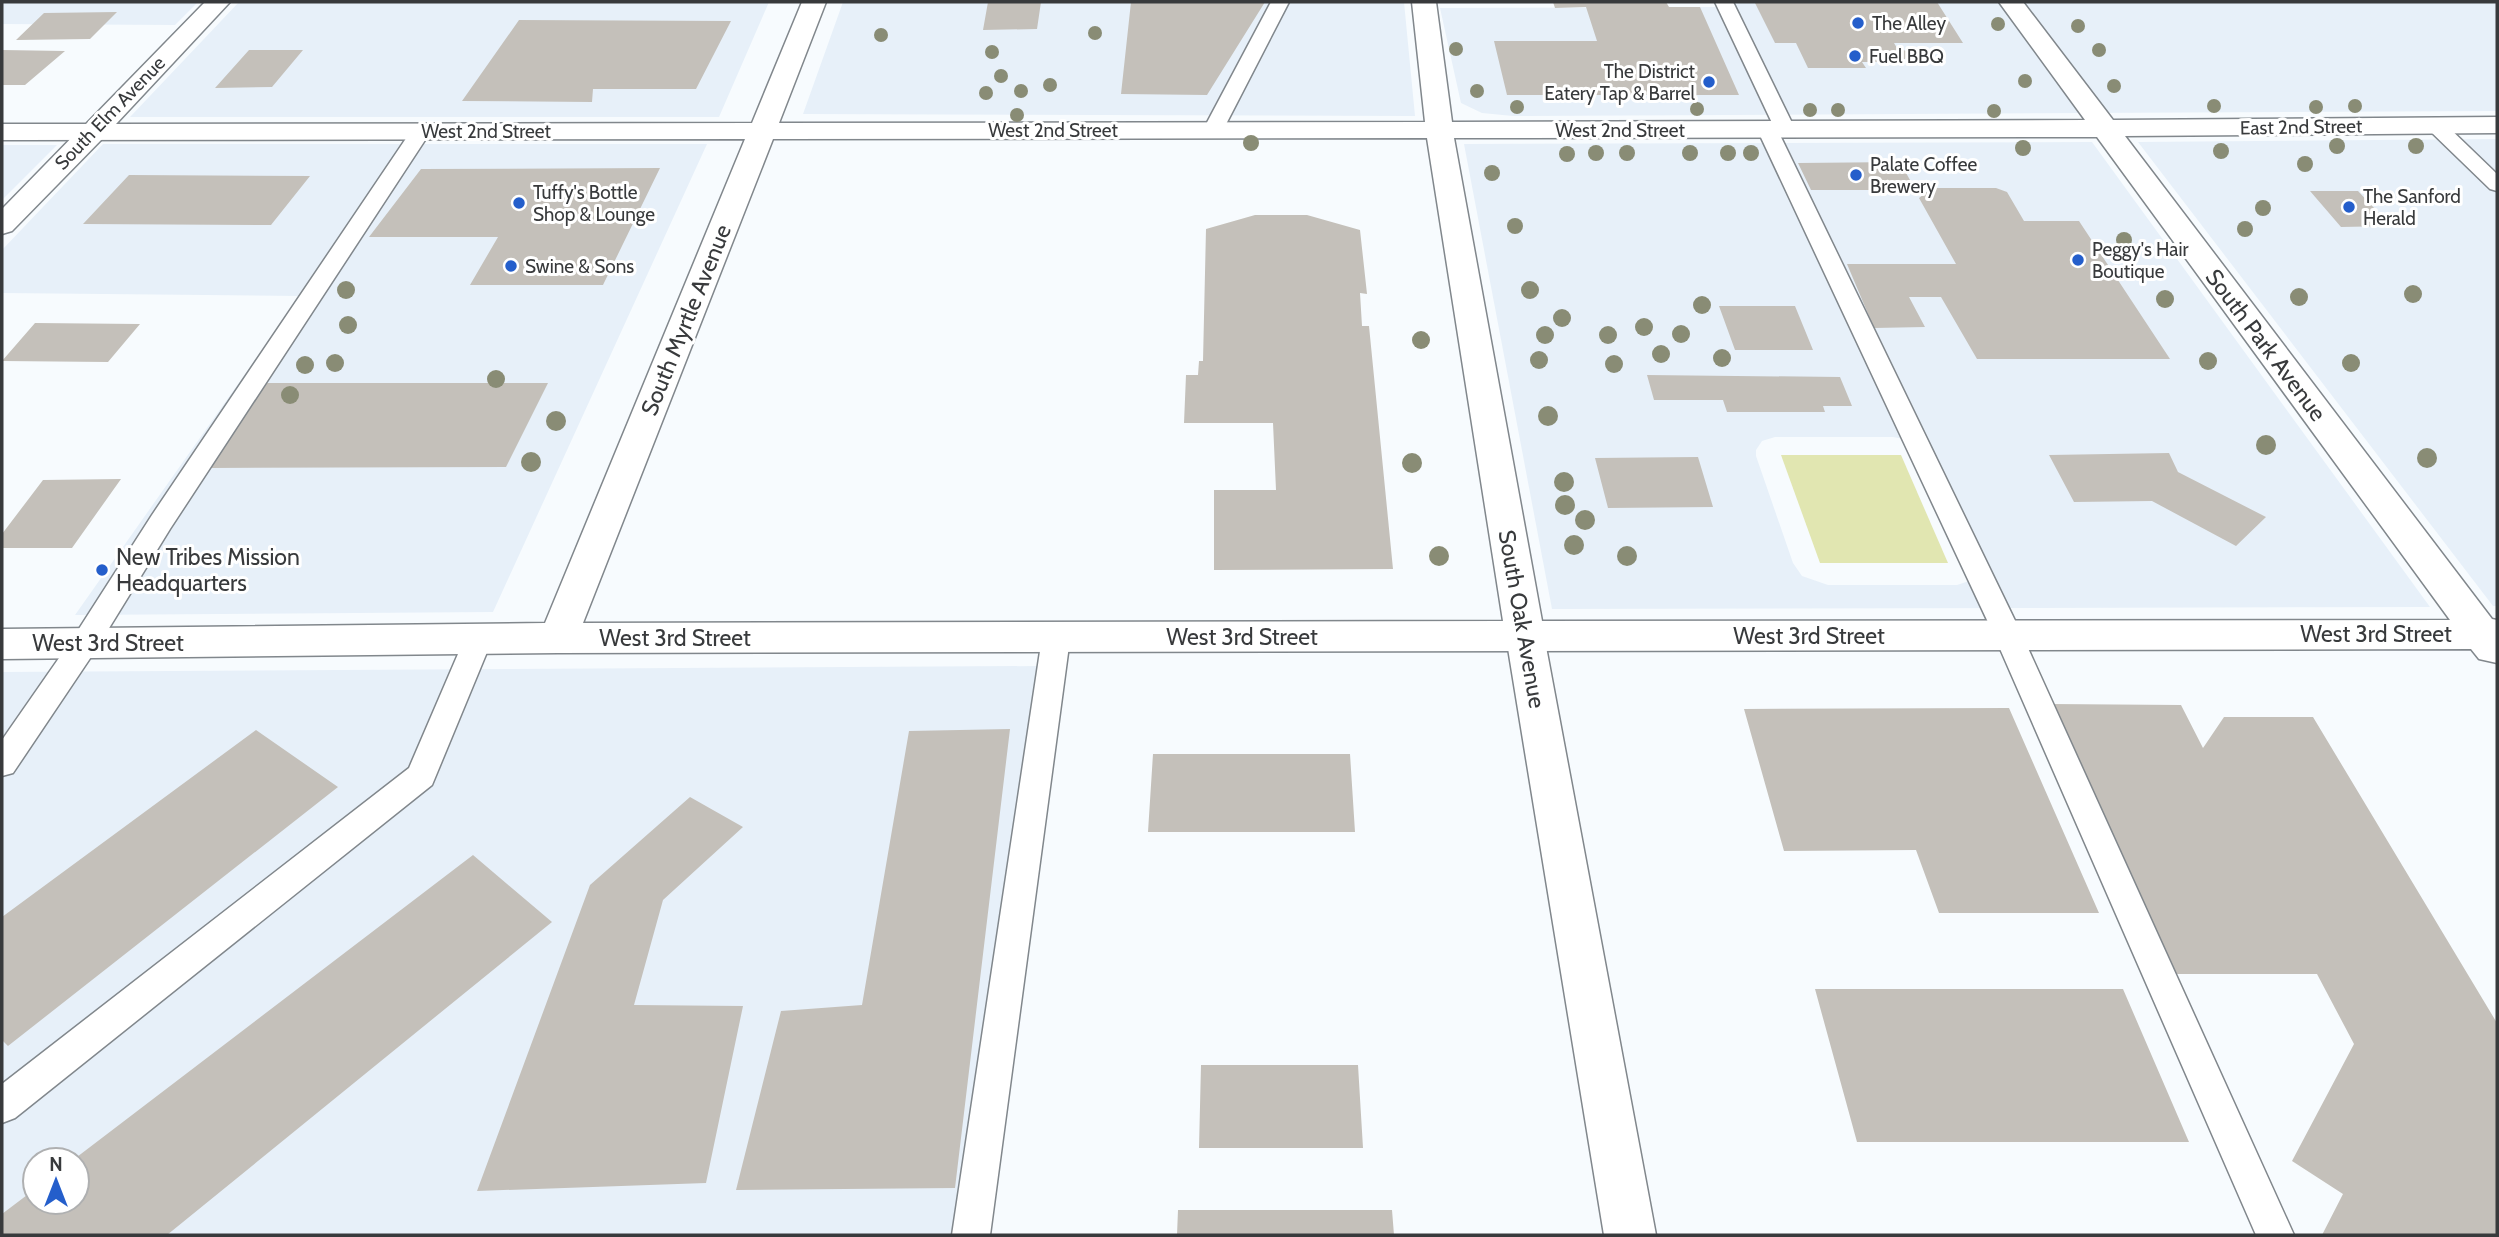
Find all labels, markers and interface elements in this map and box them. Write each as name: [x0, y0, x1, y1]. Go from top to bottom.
place label: The Alley: [1872, 12, 1946, 35]
marker: The Alley: [1850, 15, 1866, 31]
place label: Fuel BBQ: [1869, 45, 1944, 68]
marker: Fuel BBQ: [1847, 48, 1863, 64]
street label: South Elm Avenue: [50, 51, 170, 174]
place label: The District Eatery Tap & Barrel: [1544, 60, 1696, 105]
marker: The District Eatery Tap & Barrel: [1701, 74, 1717, 90]
street label: East 2nd Street: [2240, 114, 2363, 140]
street label: West 2nd Street: [988, 119, 1118, 142]
street label: West 2nd Street: [1555, 119, 1685, 142]
street label: West 2nd Street: [421, 120, 551, 143]
place label: Palate Coffee Brewery: [1870, 153, 1977, 198]
marker: Palate Coffee Brewery: [1848, 167, 1864, 183]
place label: Tuffy's Bottle Shop & Lounge: [533, 181, 655, 226]
place label: The Sanford Herald: [2363, 185, 2461, 230]
marker: Tuffy's Bottle Shop & Lounge: [511, 195, 527, 211]
marker: The Sanford Herald: [2341, 199, 2357, 215]
street label: South Myrtle Avenue: [635, 220, 737, 420]
place label: Peggy's Hair Boutique: [2092, 238, 2188, 283]
marker: Peggy's Hair Boutique: [2070, 252, 2086, 268]
place label: Swine & Sons: [525, 255, 634, 278]
marker: Swine & Sons: [503, 258, 519, 274]
street label: South Park Avenue: [2200, 263, 2332, 427]
street label: South Oak Avenue: [1493, 528, 1551, 711]
place label: New Tribes Mission Headquarters: [116, 543, 300, 597]
marker: New Tribes Mission Headquarters: [94, 562, 110, 578]
street label: West 3rd Street: [2300, 620, 2452, 648]
street label: West 3rd Street: [1733, 622, 1885, 650]
street label: West 3rd Street: [1166, 623, 1318, 651]
street label: West 3rd Street: [599, 624, 751, 652]
street label: West 3rd Street: [32, 629, 184, 657]
north arrow: [21, 1146, 91, 1216]
text: N: [49, 1153, 63, 1176]

